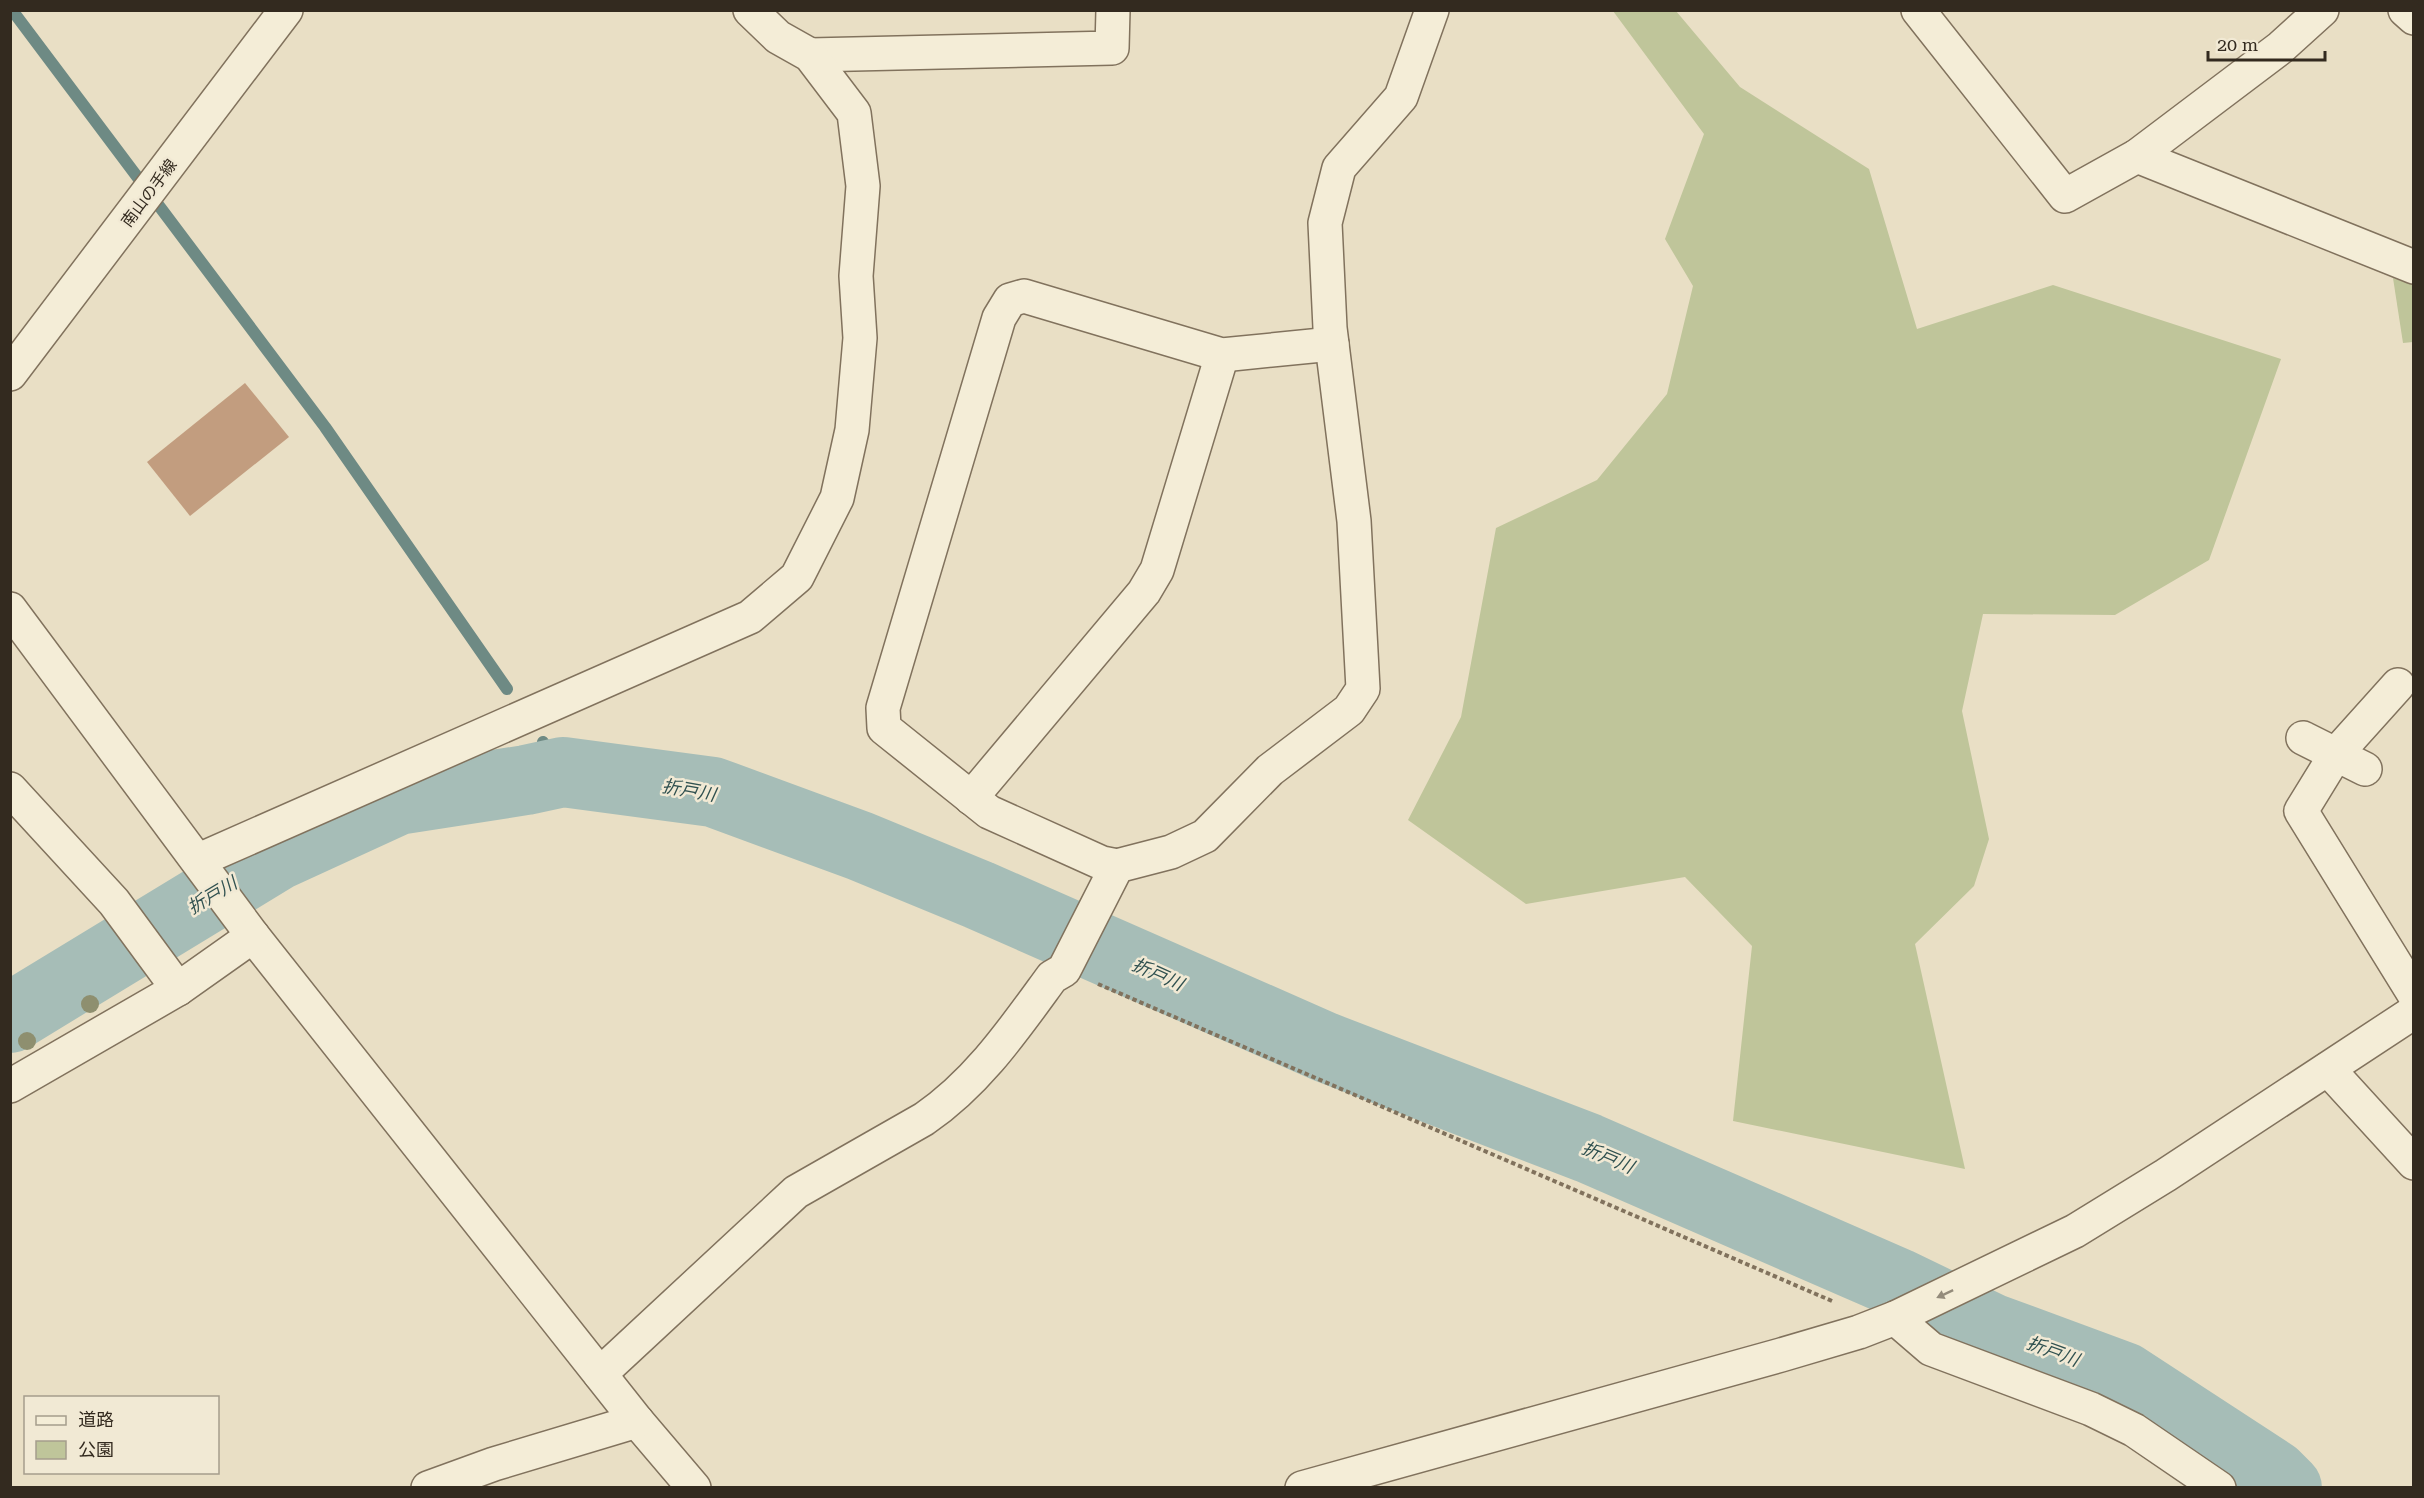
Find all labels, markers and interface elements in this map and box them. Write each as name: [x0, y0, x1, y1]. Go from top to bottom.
scale bar: [2208, 24, 2325, 62]
text: 20 m: [2217, 34, 2258, 55]
street label: 南山の手線: [117, 155, 181, 231]
water label: 折戸川: [661, 775, 719, 805]
water label: 折戸川: [183, 871, 242, 918]
water label: 折戸川: [1129, 953, 1189, 995]
water label: 折戸川: [1579, 1137, 1639, 1178]
one-way arrow: [1937, 1290, 1954, 1299]
water label: 折戸川: [2024, 1332, 2084, 1371]
legend: [24, 1396, 219, 1474]
text: 道路: [78, 1409, 114, 1430]
text: 公園: [78, 1439, 114, 1460]

